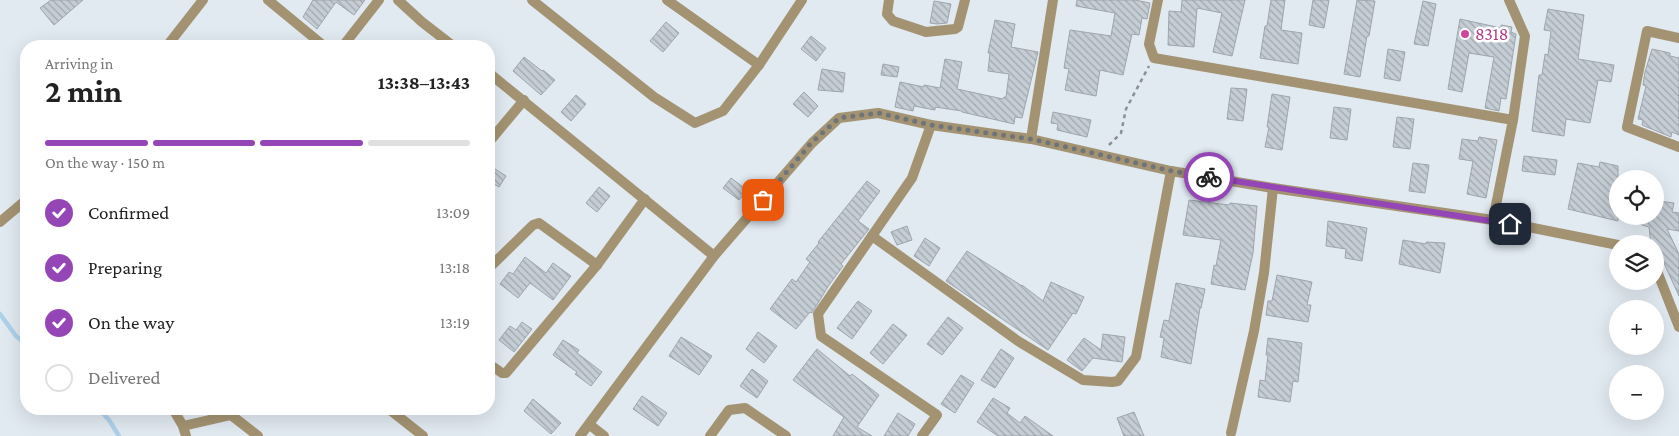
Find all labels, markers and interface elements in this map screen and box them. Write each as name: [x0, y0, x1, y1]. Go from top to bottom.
place label: 8318: [1475, 24, 1509, 44]
marker: 8318: [1459, 28, 1471, 40]
text: Arriving in: [45, 55, 113, 72]
text: 13:38–13:43: [378, 72, 470, 93]
text: 2 min: [45, 73, 122, 109]
courier: [1184, 152, 1234, 202]
text: On the way · 150 m: [45, 154, 165, 171]
icon: bike: [1195, 163, 1223, 191]
map controls: [1609, 170, 1664, 420]
button: locate: [1609, 170, 1664, 225]
pin: [742, 179, 784, 221]
icon: bag: [749, 186, 777, 214]
icon: check: [45, 199, 73, 227]
text: Confirmed: [88, 202, 169, 223]
pin: [1489, 203, 1531, 245]
text: 13:09: [436, 204, 470, 221]
icon: home: [1496, 210, 1524, 238]
button: layers: [1609, 235, 1664, 290]
icon: check: [45, 254, 73, 282]
text: Preparing: [88, 257, 162, 278]
text: 13:18: [440, 259, 470, 276]
button: +: [1609, 300, 1664, 355]
icon: check: [45, 309, 73, 337]
text: On the way: [88, 312, 174, 333]
text: 13:19: [440, 314, 470, 331]
button: −: [1609, 365, 1664, 420]
text: Delivered: [88, 367, 161, 388]

